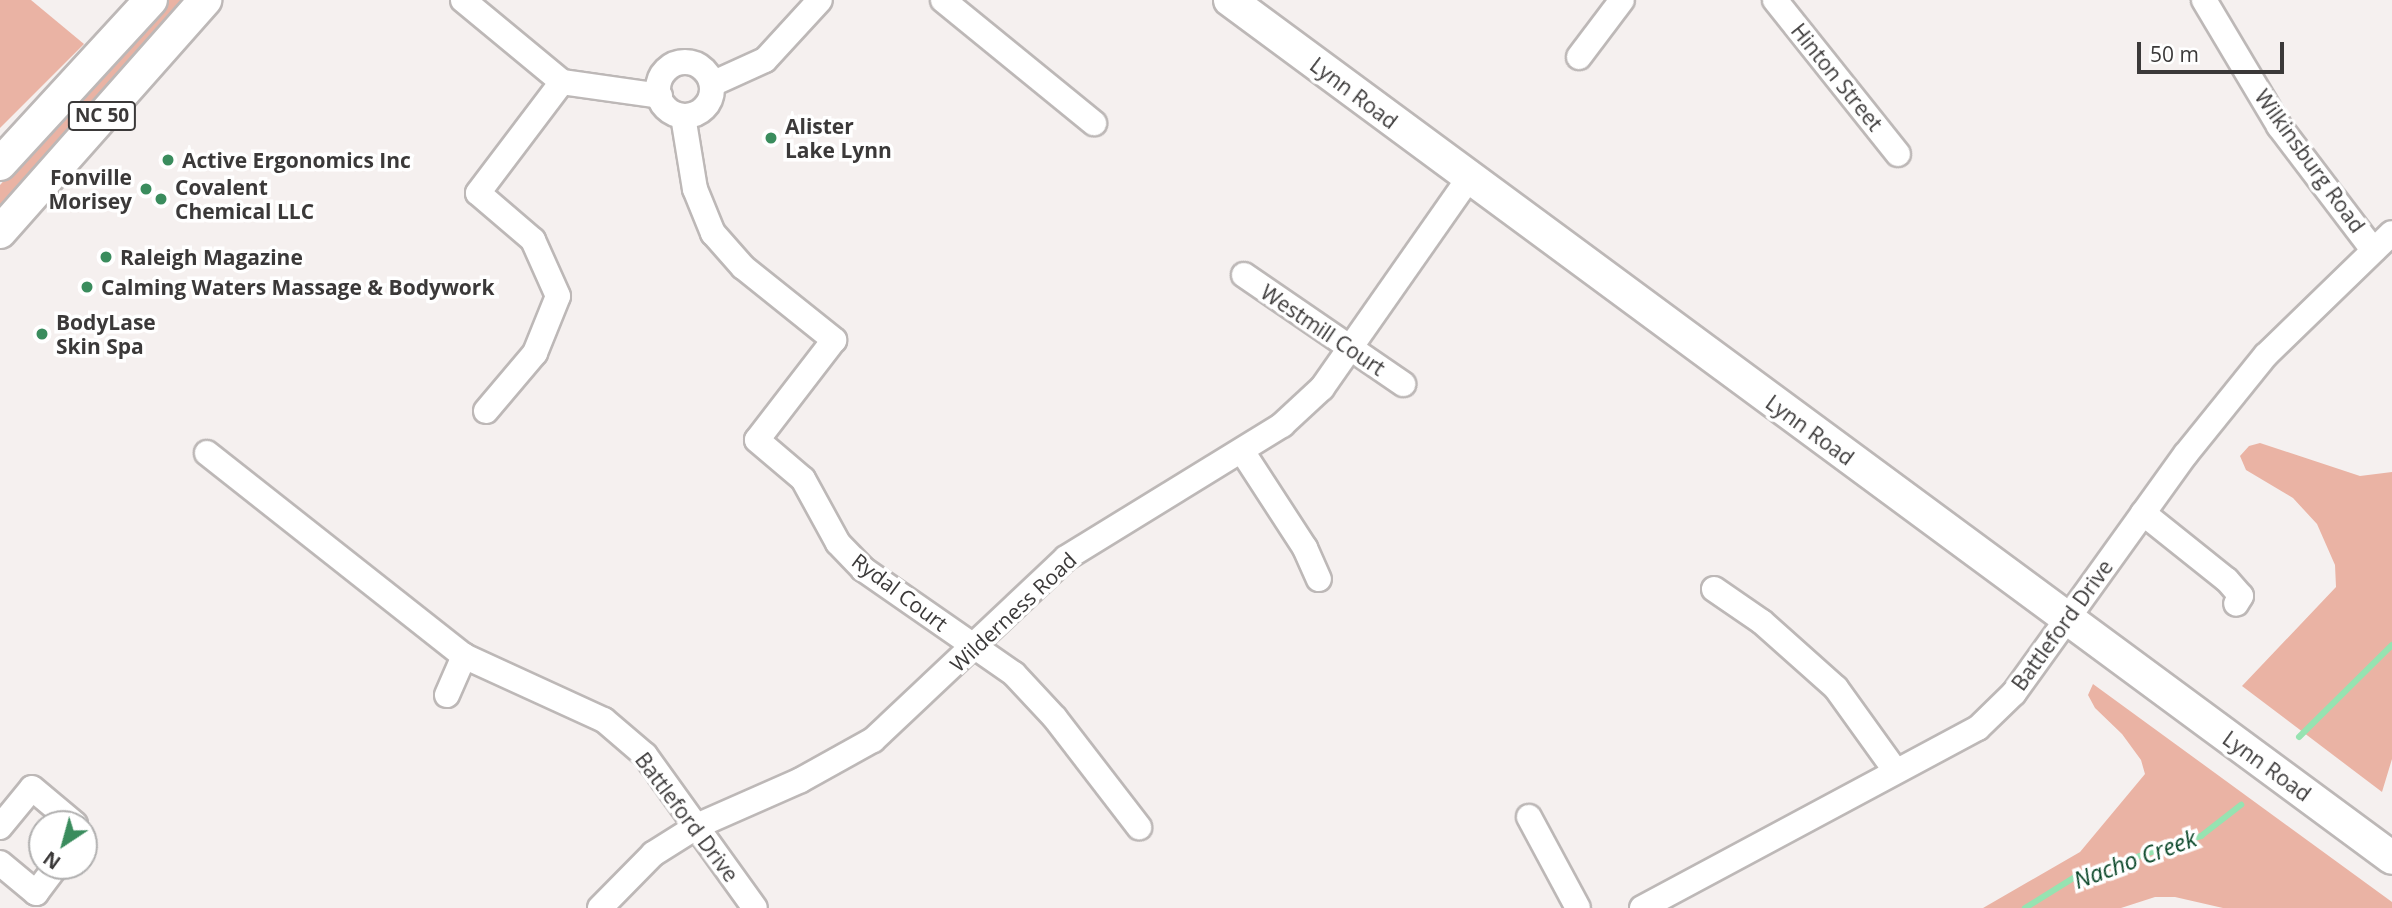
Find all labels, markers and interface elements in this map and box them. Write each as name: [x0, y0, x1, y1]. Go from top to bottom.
street label: Hinton Street: [1786, 18, 1888, 136]
scale bar: [2140, 28, 2287, 72]
text: 50 m: [2150, 40, 2199, 68]
street label: Lynn Road: [1305, 52, 1403, 134]
street label: Wilkinsburg Road: [2250, 85, 2370, 237]
road number: NC 50: [67, 100, 137, 132]
place label: Alister Lake Lynn: [785, 113, 892, 163]
marker: Alister Lake Lynn: [763, 130, 779, 146]
place label: Active Ergonomics Inc: [182, 147, 411, 173]
marker: Active Ergonomics Inc: [160, 152, 176, 168]
place label: Fonville Morisey: [48, 164, 132, 214]
place label: Covalent Chemical LLC: [175, 174, 314, 224]
marker: Fonville Morisey: [138, 181, 154, 197]
marker: Covalent Chemical LLC: [153, 191, 169, 207]
place label: Raleigh Magazine: [120, 244, 303, 270]
marker: Raleigh Magazine: [98, 249, 114, 265]
place label: Calming Waters Massage & Bodywork: [101, 274, 494, 300]
marker: Calming Waters Massage & Bodywork: [79, 279, 95, 295]
street label: Westmill Court: [1256, 279, 1390, 381]
place label: BodyLase Skin Spa: [56, 309, 156, 359]
marker: BodyLase Skin Spa: [34, 326, 50, 342]
street label: Lynn Road: [1761, 390, 1859, 470]
street label: Wilderness Road: [945, 547, 1081, 677]
street label: Rydal Court: [847, 548, 953, 636]
street label: Battleford Drive: [2006, 555, 2118, 695]
street label: Lynn Road: [2218, 726, 2316, 806]
street label: Battleford Drive: [630, 747, 744, 887]
north arrow: [28, 810, 98, 880]
water label: Nacho Creek: [2070, 824, 2200, 894]
text: N: [38, 845, 66, 875]

